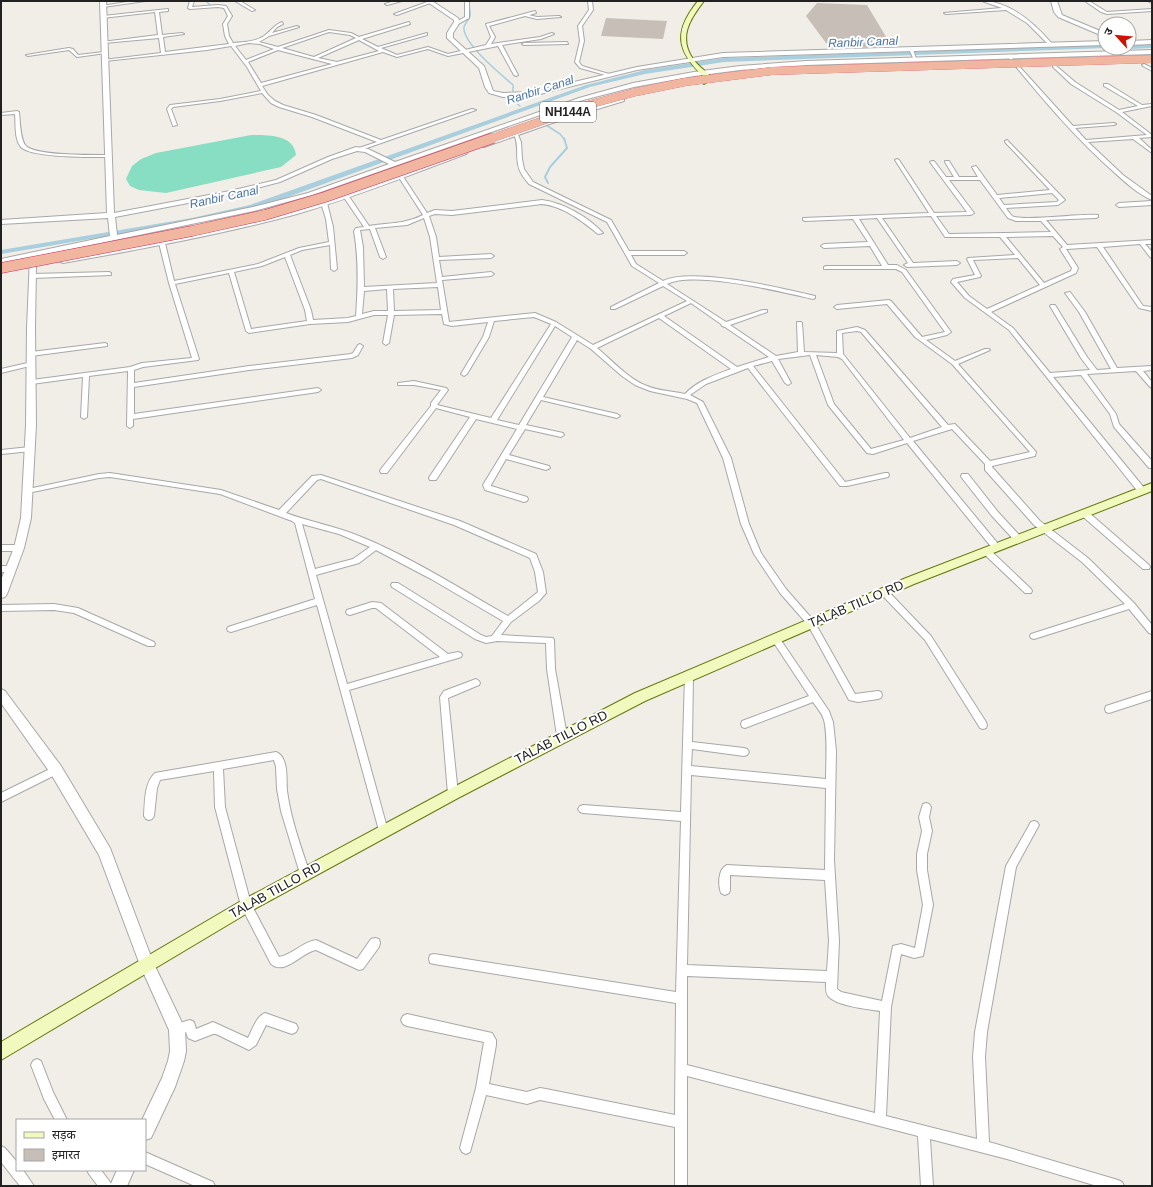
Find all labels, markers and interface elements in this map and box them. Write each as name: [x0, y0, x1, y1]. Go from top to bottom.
north arrow: [1097, 16, 1137, 56]
text: उ: [1101, 25, 1115, 37]
water label: Ranbir Canal: [828, 34, 899, 50]
water label: Ranbir Canal: [505, 72, 576, 107]
road number: NH144A: [540, 102, 596, 122]
water label: Ranbir Canal: [188, 183, 260, 211]
street label: TALAB TILLO RD: [806, 577, 906, 631]
street label: TALAB TILLO RD: [512, 707, 610, 767]
street label: TALAB TILLO RD: [227, 859, 323, 921]
legend: [16, 1119, 146, 1171]
text: सड़क: [52, 1128, 77, 1142]
text: इमारत: [52, 1148, 81, 1162]

